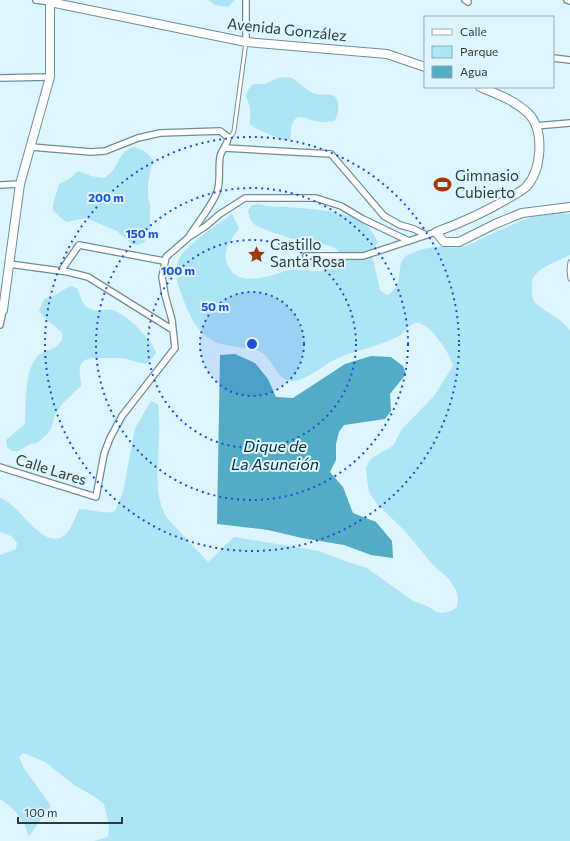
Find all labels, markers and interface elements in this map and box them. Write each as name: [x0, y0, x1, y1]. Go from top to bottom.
street label: Avenida González: [227, 14, 348, 44]
legend: [424, 16, 554, 88]
text: Calle: [460, 24, 487, 38]
text: Parque: [460, 44, 498, 58]
text: Agua: [460, 64, 488, 78]
place label: Gimnasio Cubierto: [455, 166, 519, 201]
sports icon: Gimnasio Cubierto: [432, 175, 452, 195]
text: 200 m: [88, 190, 124, 204]
text: 150 m: [125, 226, 159, 240]
place label: Castillo Santa Rosa: [270, 235, 345, 270]
place icon: Castillo Santa Rosa: [247, 244, 267, 264]
text: 100 m: [161, 263, 195, 277]
text: 50 m: [201, 299, 229, 313]
centre of rings: [245, 337, 259, 351]
water label: Dique de La Asunción: [231, 436, 319, 473]
street label: Calle Lares: [14, 450, 89, 488]
scale bar: [18, 799, 122, 825]
text: 100 m: [24, 805, 58, 819]

